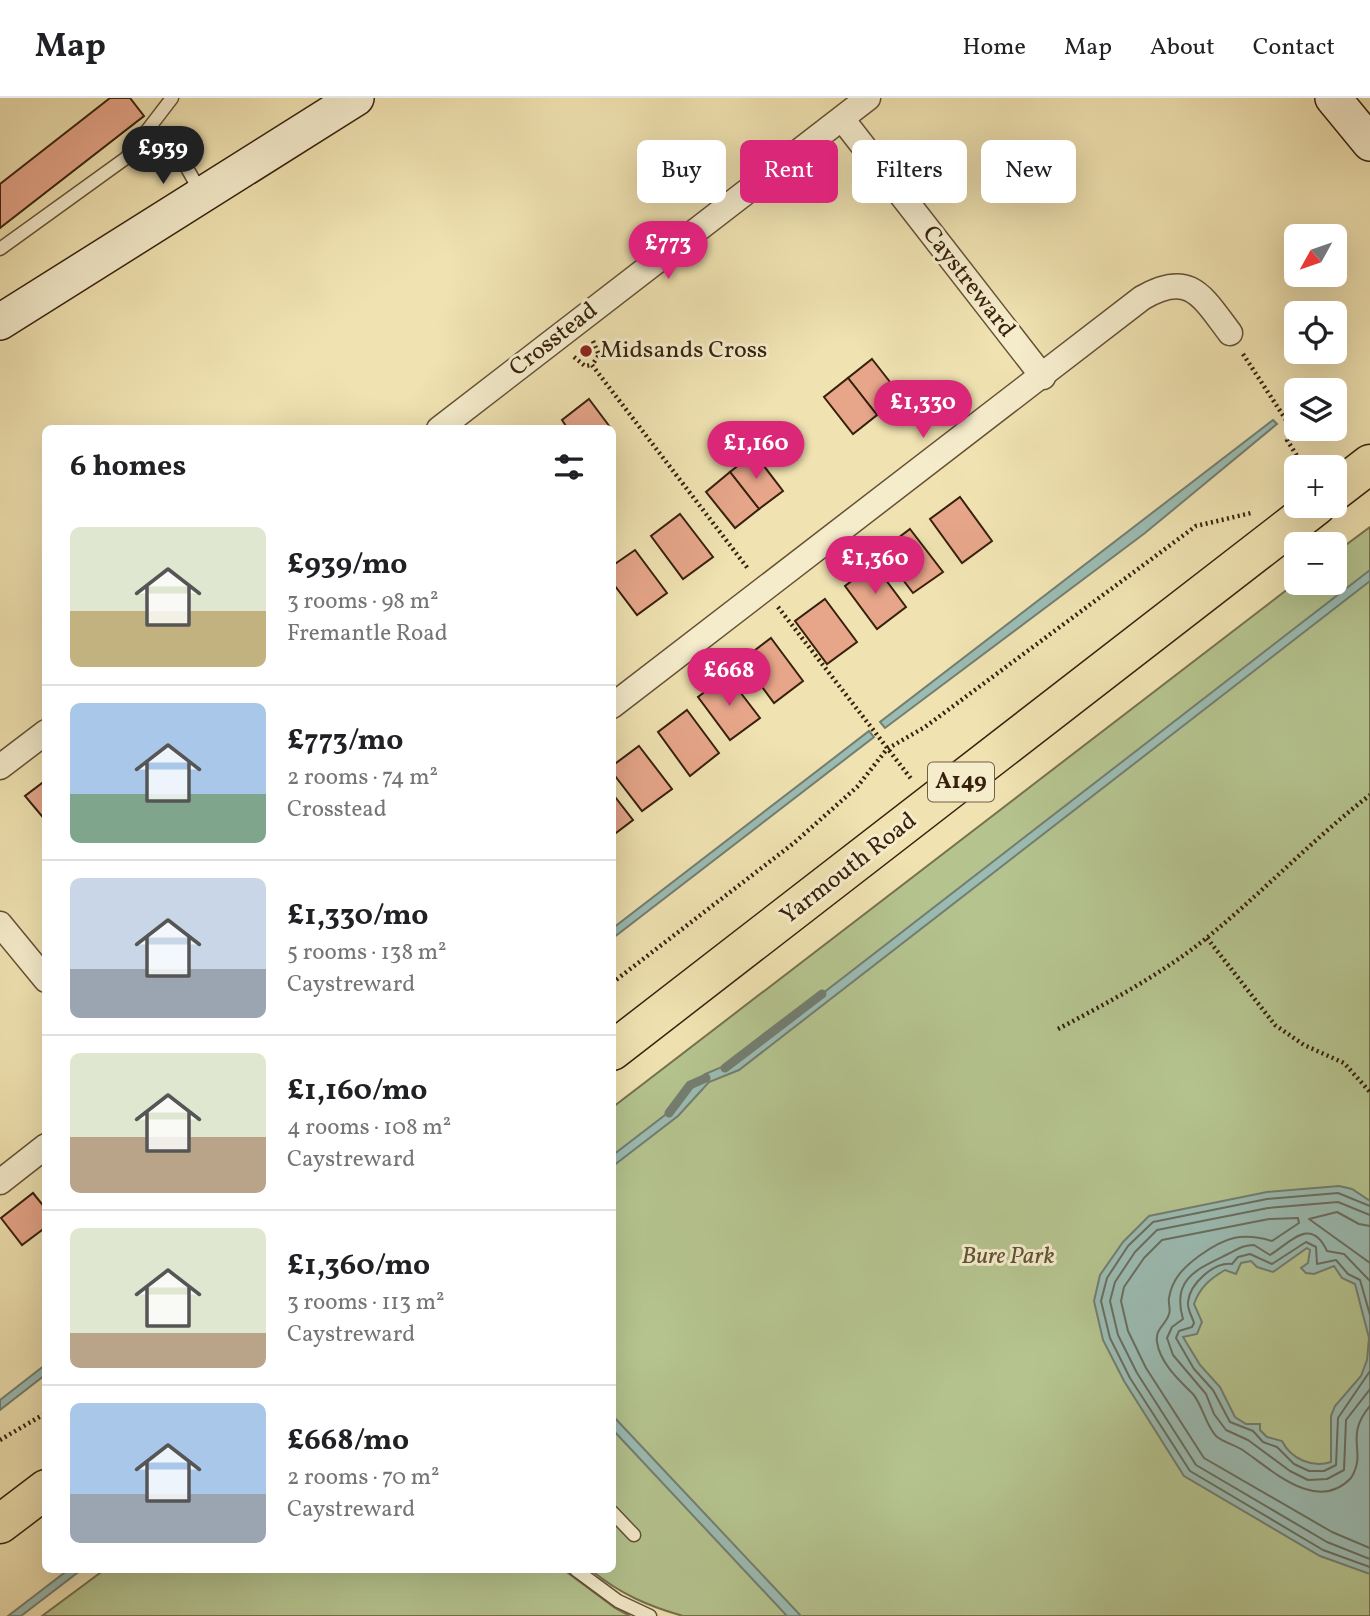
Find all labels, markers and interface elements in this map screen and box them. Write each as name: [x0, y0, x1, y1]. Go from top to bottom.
text: Map: [35, 25, 106, 71]
text: Home: [962, 31, 1026, 65]
text: Map: [1064, 31, 1112, 65]
text: About: [1150, 31, 1215, 65]
text: Contact: [1253, 31, 1335, 65]
pin: £939: [122, 126, 204, 186]
text: £939: [138, 133, 188, 165]
chip: Buy: [637, 140, 726, 203]
chip: Rent: [740, 140, 838, 203]
chip: Filters: [852, 140, 967, 203]
chip: New: [981, 140, 1076, 203]
street label: Caystreward: [913, 219, 1023, 345]
pin: £773: [627, 222, 709, 281]
north arrow: [1284, 224, 1348, 287]
map controls: [1284, 224, 1347, 595]
text: £773: [645, 228, 691, 260]
street label: Crosstead: [503, 295, 605, 385]
button: locate: [1284, 301, 1347, 364]
place label: Midsands Cross: [600, 334, 767, 368]
marker: Midsands Cross: [578, 343, 594, 359]
button: layers: [1284, 378, 1347, 441]
pin: £1,330: [866, 380, 980, 440]
text: £1,330: [890, 387, 956, 419]
pin: £1,160: [699, 422, 813, 481]
text: £1,160: [723, 428, 789, 460]
text: 6 homes: [70, 446, 186, 488]
icon: filters: [550, 448, 588, 486]
button: +: [1284, 455, 1347, 518]
button: −: [1284, 532, 1347, 595]
pin: £1,360: [818, 536, 932, 596]
text: £1,360: [841, 543, 909, 575]
text: £939/mo: [287, 544, 407, 586]
icon: home: [126, 555, 210, 639]
text: 3 rooms · 98 m²: [287, 586, 439, 618]
text: Fremantle Road: [287, 618, 448, 650]
pin: £668: [688, 648, 770, 708]
text: £668: [703, 655, 755, 687]
text: £773/mo: [287, 720, 403, 762]
icon: home: [126, 731, 210, 815]
text: 2 rooms · 74 m²: [287, 762, 438, 794]
road number: A149: [928, 762, 994, 802]
text: Crosstead: [287, 794, 387, 826]
street label: Yarmouth Road: [774, 805, 924, 933]
text: £1,330/mo: [287, 895, 428, 937]
icon: home: [126, 906, 210, 990]
text: 5 rooms · 138 m²: [287, 937, 447, 969]
text: Caystreward: [287, 969, 415, 1001]
text: £1,160/mo: [287, 1070, 428, 1112]
icon: home: [126, 1081, 210, 1165]
text: 4 rooms · 108 m²: [287, 1112, 451, 1144]
text: Caystreward: [287, 1144, 415, 1176]
park label: Bure Park: [961, 1240, 1055, 1274]
text: £1,360/mo: [287, 1245, 430, 1287]
icon: home: [126, 1256, 210, 1340]
text: 3 rooms · 113 m²: [287, 1287, 445, 1319]
text: Caystreward: [287, 1319, 415, 1351]
text: £668/mo: [287, 1420, 409, 1462]
icon: home: [126, 1431, 210, 1515]
text: 2 rooms · 70 m²: [287, 1462, 440, 1494]
text: Caystreward: [287, 1494, 415, 1526]

